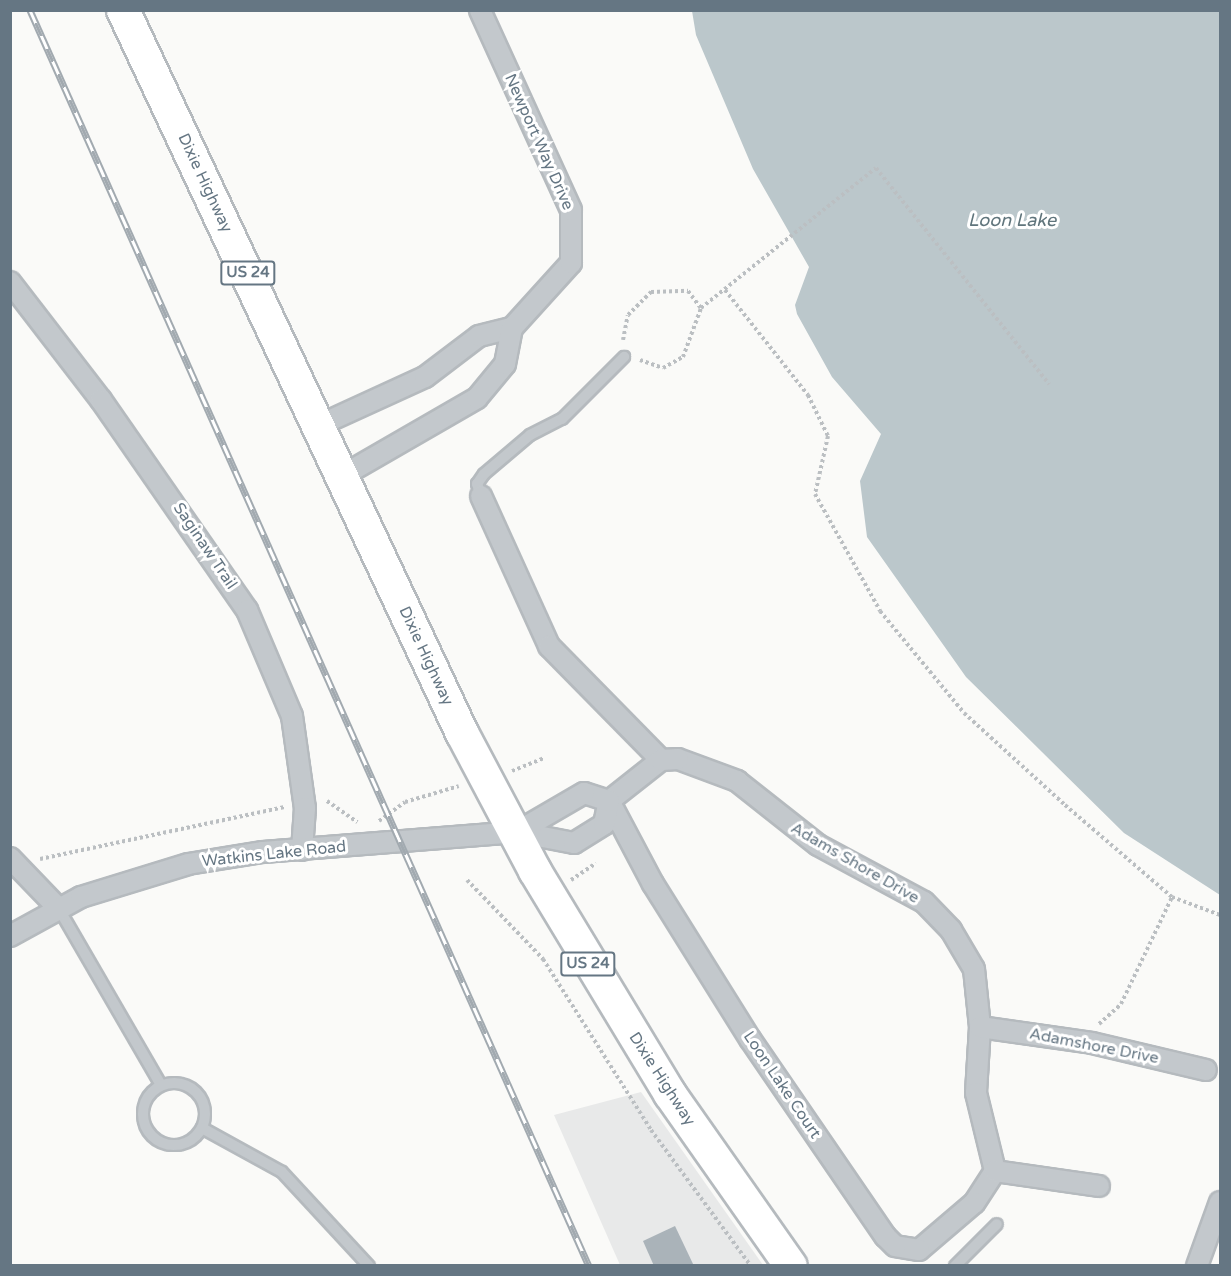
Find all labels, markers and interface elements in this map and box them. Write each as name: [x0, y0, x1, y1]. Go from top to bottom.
street label: Newport Way Drive: [500, 71, 578, 213]
street label: Dixie Highway: [174, 130, 236, 236]
water label: Loon Lake: [968, 209, 1056, 231]
road number: US 24: [220, 261, 276, 285]
street label: Saginaw Trail: [169, 499, 241, 593]
street label: Dixie Highway: [395, 603, 457, 709]
street label: Adams Shore Drive: [787, 818, 923, 908]
street label: Watkins Lake Road: [201, 837, 347, 871]
road number: US 24: [560, 952, 616, 976]
street label: Adamshore Drive: [1028, 1024, 1160, 1068]
street label: Loon Lake Court: [739, 1028, 825, 1142]
street label: Dixie Highway: [625, 1029, 699, 1129]

